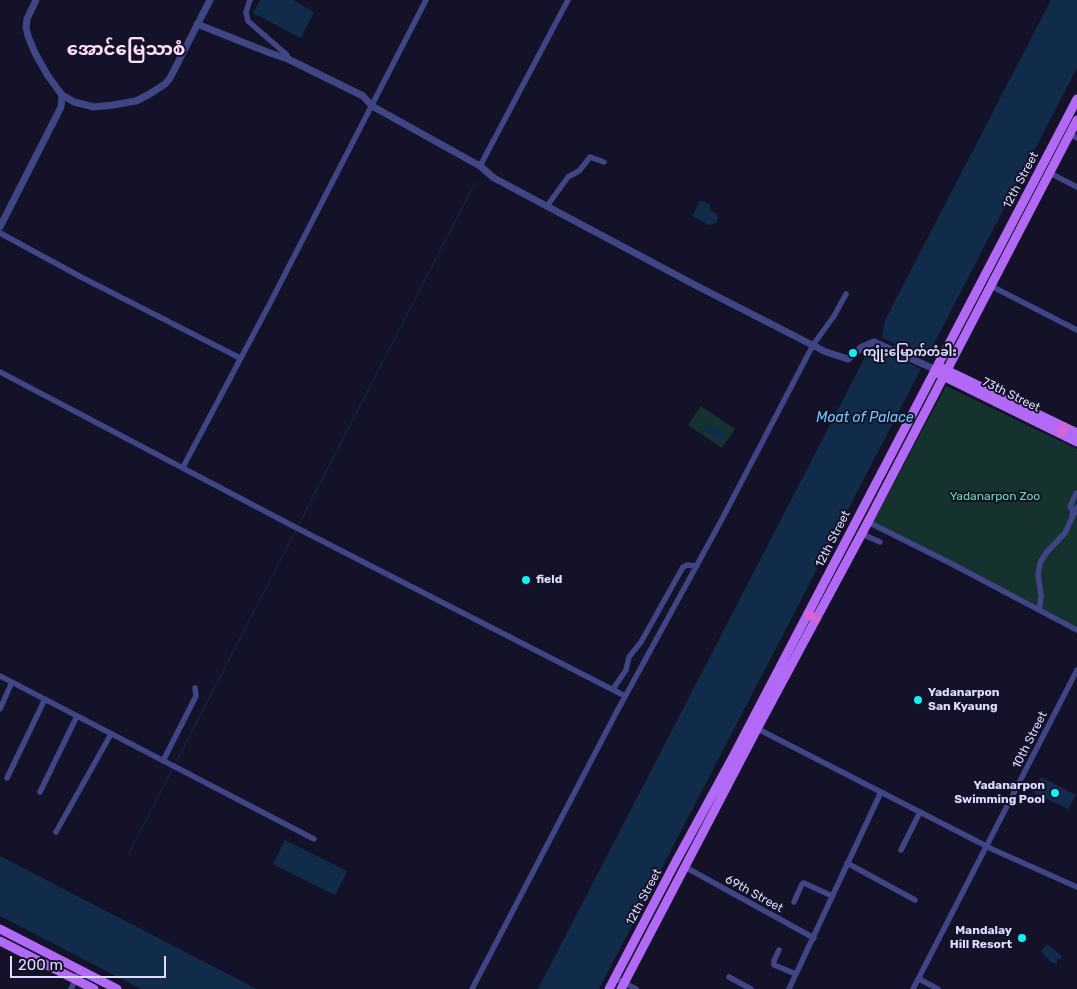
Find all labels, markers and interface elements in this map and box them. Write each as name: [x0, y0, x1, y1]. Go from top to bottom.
district label: အောင်မြေသာစံ: [67, 39, 185, 61]
street label: 12th Street: [1000, 149, 1042, 211]
place label: ကျုံးမြောက်တံခါး: [863, 346, 957, 360]
marker: ကျုံးမြောက်တံခါး: [847, 347, 859, 359]
street label: 73th Street: [980, 375, 1042, 415]
water label: Moat of Palace: [816, 410, 914, 426]
park label: Yadanarpon Zoo: [950, 490, 1040, 504]
street label: 12th Street: [813, 508, 853, 570]
place label: field: [536, 573, 562, 587]
marker: field: [520, 574, 532, 586]
place label: Yadanarpon San Kyaung: [928, 686, 1000, 714]
marker: Yadanarpon San Kyaung: [912, 694, 924, 706]
street label: 10th Street: [1009, 709, 1051, 771]
place label: Yadanarpon Swimming Pool: [954, 779, 1045, 807]
marker: Yadanarpon Swimming Pool: [1049, 787, 1061, 799]
street label: 12th Street: [623, 866, 665, 928]
street label: 69th Street: [723, 872, 785, 916]
place label: Mandalay Hill Resort: [950, 924, 1012, 952]
marker: Mandalay Hill Resort: [1016, 932, 1028, 944]
scale bar: [12, 946, 169, 978]
text: 200 m: [18, 956, 63, 974]

